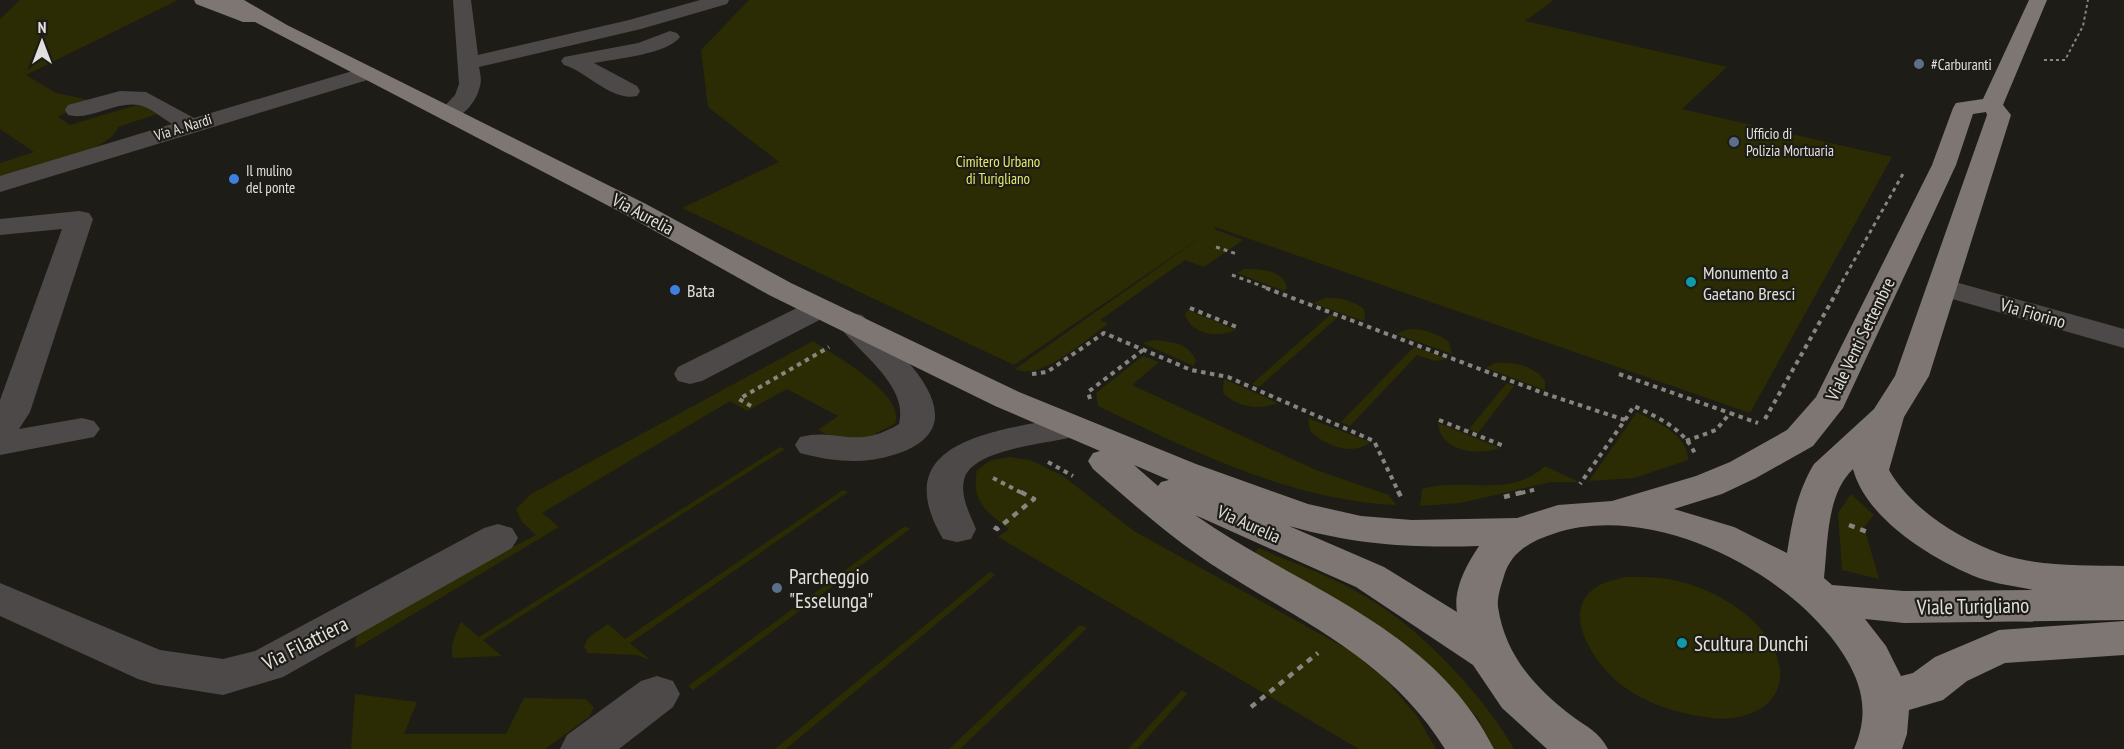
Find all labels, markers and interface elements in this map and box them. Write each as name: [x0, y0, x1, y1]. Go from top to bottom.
north arrow: [12, 12, 72, 72]
text: N: [38, 17, 46, 37]
place label: #Carburanti: [1931, 55, 1992, 74]
marker: #Carburanti: [1912, 57, 1926, 71]
street label: Via A. Nardi: [151, 109, 214, 145]
place label: Ufficio di Polizia Mortuaria: [1746, 124, 1834, 160]
marker: Ufficio di Polizia Mortuaria: [1727, 135, 1741, 149]
park label: Cimitero Urbano di Turigliano: [956, 152, 1040, 188]
place label: Il mulino del ponte: [246, 161, 295, 197]
marker: Il mulino del ponte: [227, 172, 241, 186]
street label: Via Aurelia: [607, 188, 678, 240]
place label: Monumento a Gaetano Bresci: [1703, 261, 1795, 305]
street label: Viale Venti Settembre: [1820, 274, 1900, 405]
marker: Monumento a Gaetano Bresci: [1684, 275, 1698, 289]
place label: Bata: [687, 279, 715, 302]
marker: Bata: [668, 283, 682, 297]
street label: Via Fiorino: [1997, 292, 2069, 333]
street label: Via Aurelia: [1213, 500, 1284, 548]
place label: Parcheggio "Esselunga": [789, 563, 873, 614]
marker: Parcheggio "Esselunga": [770, 581, 784, 595]
street label: Viale Turigliano: [1916, 592, 2029, 620]
street label: Via Filattiera: [257, 610, 352, 677]
place label: Scultura Dunchi: [1694, 630, 1809, 657]
marker: Scultura Dunchi: [1675, 636, 1689, 650]

